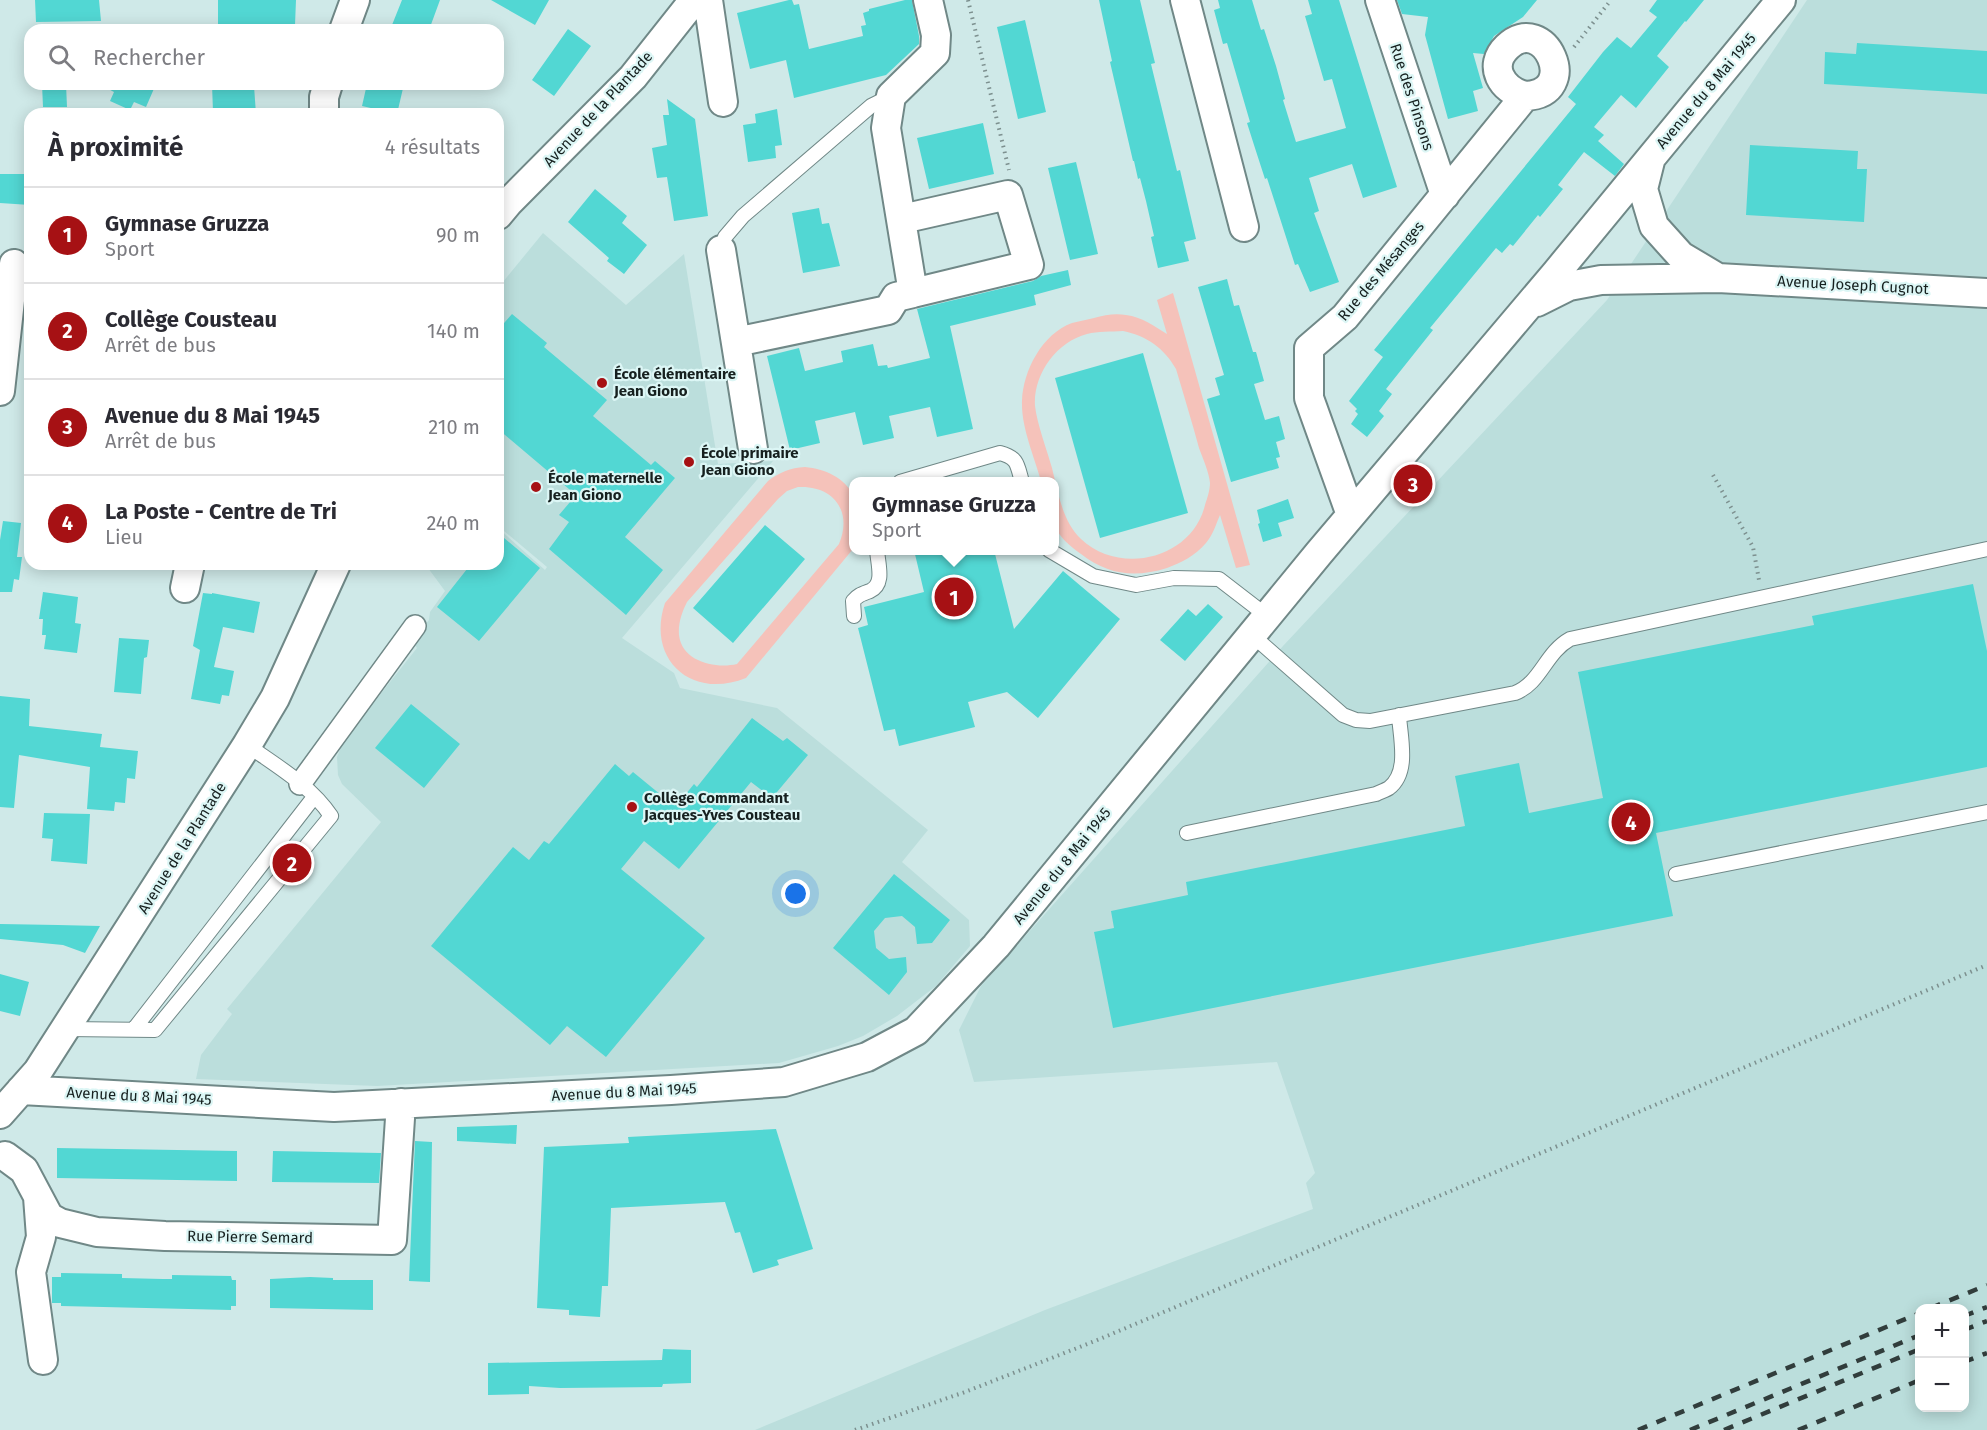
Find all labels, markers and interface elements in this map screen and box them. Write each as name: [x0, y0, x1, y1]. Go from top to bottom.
search box: [24, 24, 504, 90]
street label: Avenue du 8 Mai 1945: [1652, 30, 1760, 152]
icon: search: [45, 41, 78, 74]
street label: Rue des Pinsons: [1386, 41, 1438, 153]
text: Rechercher: [93, 44, 205, 71]
street label: Avenue de la Plantade: [540, 47, 656, 171]
text: À proximité: [48, 132, 183, 163]
text: 4 résultats: [385, 135, 480, 159]
text: Gymnase Gruzza: [105, 210, 269, 237]
street label: Rue des Mésanges: [1334, 218, 1428, 324]
text: 1: [63, 223, 72, 247]
text: 90 m: [436, 223, 480, 247]
text: Sport: [105, 237, 154, 261]
street label: Avenue Joseph Cugnot: [1777, 272, 1930, 298]
text: Collège Cousteau: [105, 306, 277, 333]
text: 2: [62, 319, 73, 343]
text: 140 m: [427, 319, 480, 343]
text: Arrêt de bus: [105, 333, 216, 357]
place label: École élémentaire Jean Giono: [613, 365, 736, 400]
marker: École élémentaire Jean Giono: [595, 376, 609, 390]
text: Avenue du 8 Mai 1945: [105, 402, 320, 429]
text: 3: [62, 415, 73, 439]
text: 210 m: [428, 415, 480, 439]
text: Arrêt de bus: [105, 429, 216, 453]
place label: École primaire Jean Giono: [700, 444, 799, 479]
marker: École primaire Jean Giono: [682, 455, 696, 469]
pin: 3: [1394, 462, 1432, 506]
place label: École maternelle Jean Giono: [547, 469, 662, 504]
popup: [849, 477, 1059, 555]
marker: École maternelle Jean Giono: [529, 480, 543, 494]
text: Gymnase Gruzza: [872, 491, 1036, 518]
text: La Poste - Centre de Tri: [105, 498, 337, 525]
text: 4: [62, 511, 73, 535]
text: 240 m: [426, 511, 480, 535]
text: Sport: [872, 518, 921, 542]
text: Lieu: [105, 525, 143, 549]
pin: 1: [934, 574, 974, 620]
street label: Avenue de la Plantade: [134, 779, 230, 917]
place label: Collège Commandant Jacques-Yves Cousteau: [643, 789, 800, 824]
marker: Collège Commandant Jacques-Yves Cousteau: [625, 800, 639, 814]
pin: 4: [1612, 800, 1650, 844]
street label: Avenue du 8 Mai 1945: [1009, 804, 1115, 928]
pin: 2: [272, 840, 312, 886]
your location: [781, 879, 810, 908]
street label: Avenue du 8 Mai 1945: [551, 1079, 697, 1105]
street label: Avenue du 8 Mai 1945: [66, 1083, 212, 1109]
street label: Rue Pierre Semard: [187, 1227, 313, 1247]
map controls: [1915, 1304, 1969, 1412]
button: +: [1915, 1304, 1969, 1358]
button: −: [1915, 1358, 1969, 1412]

